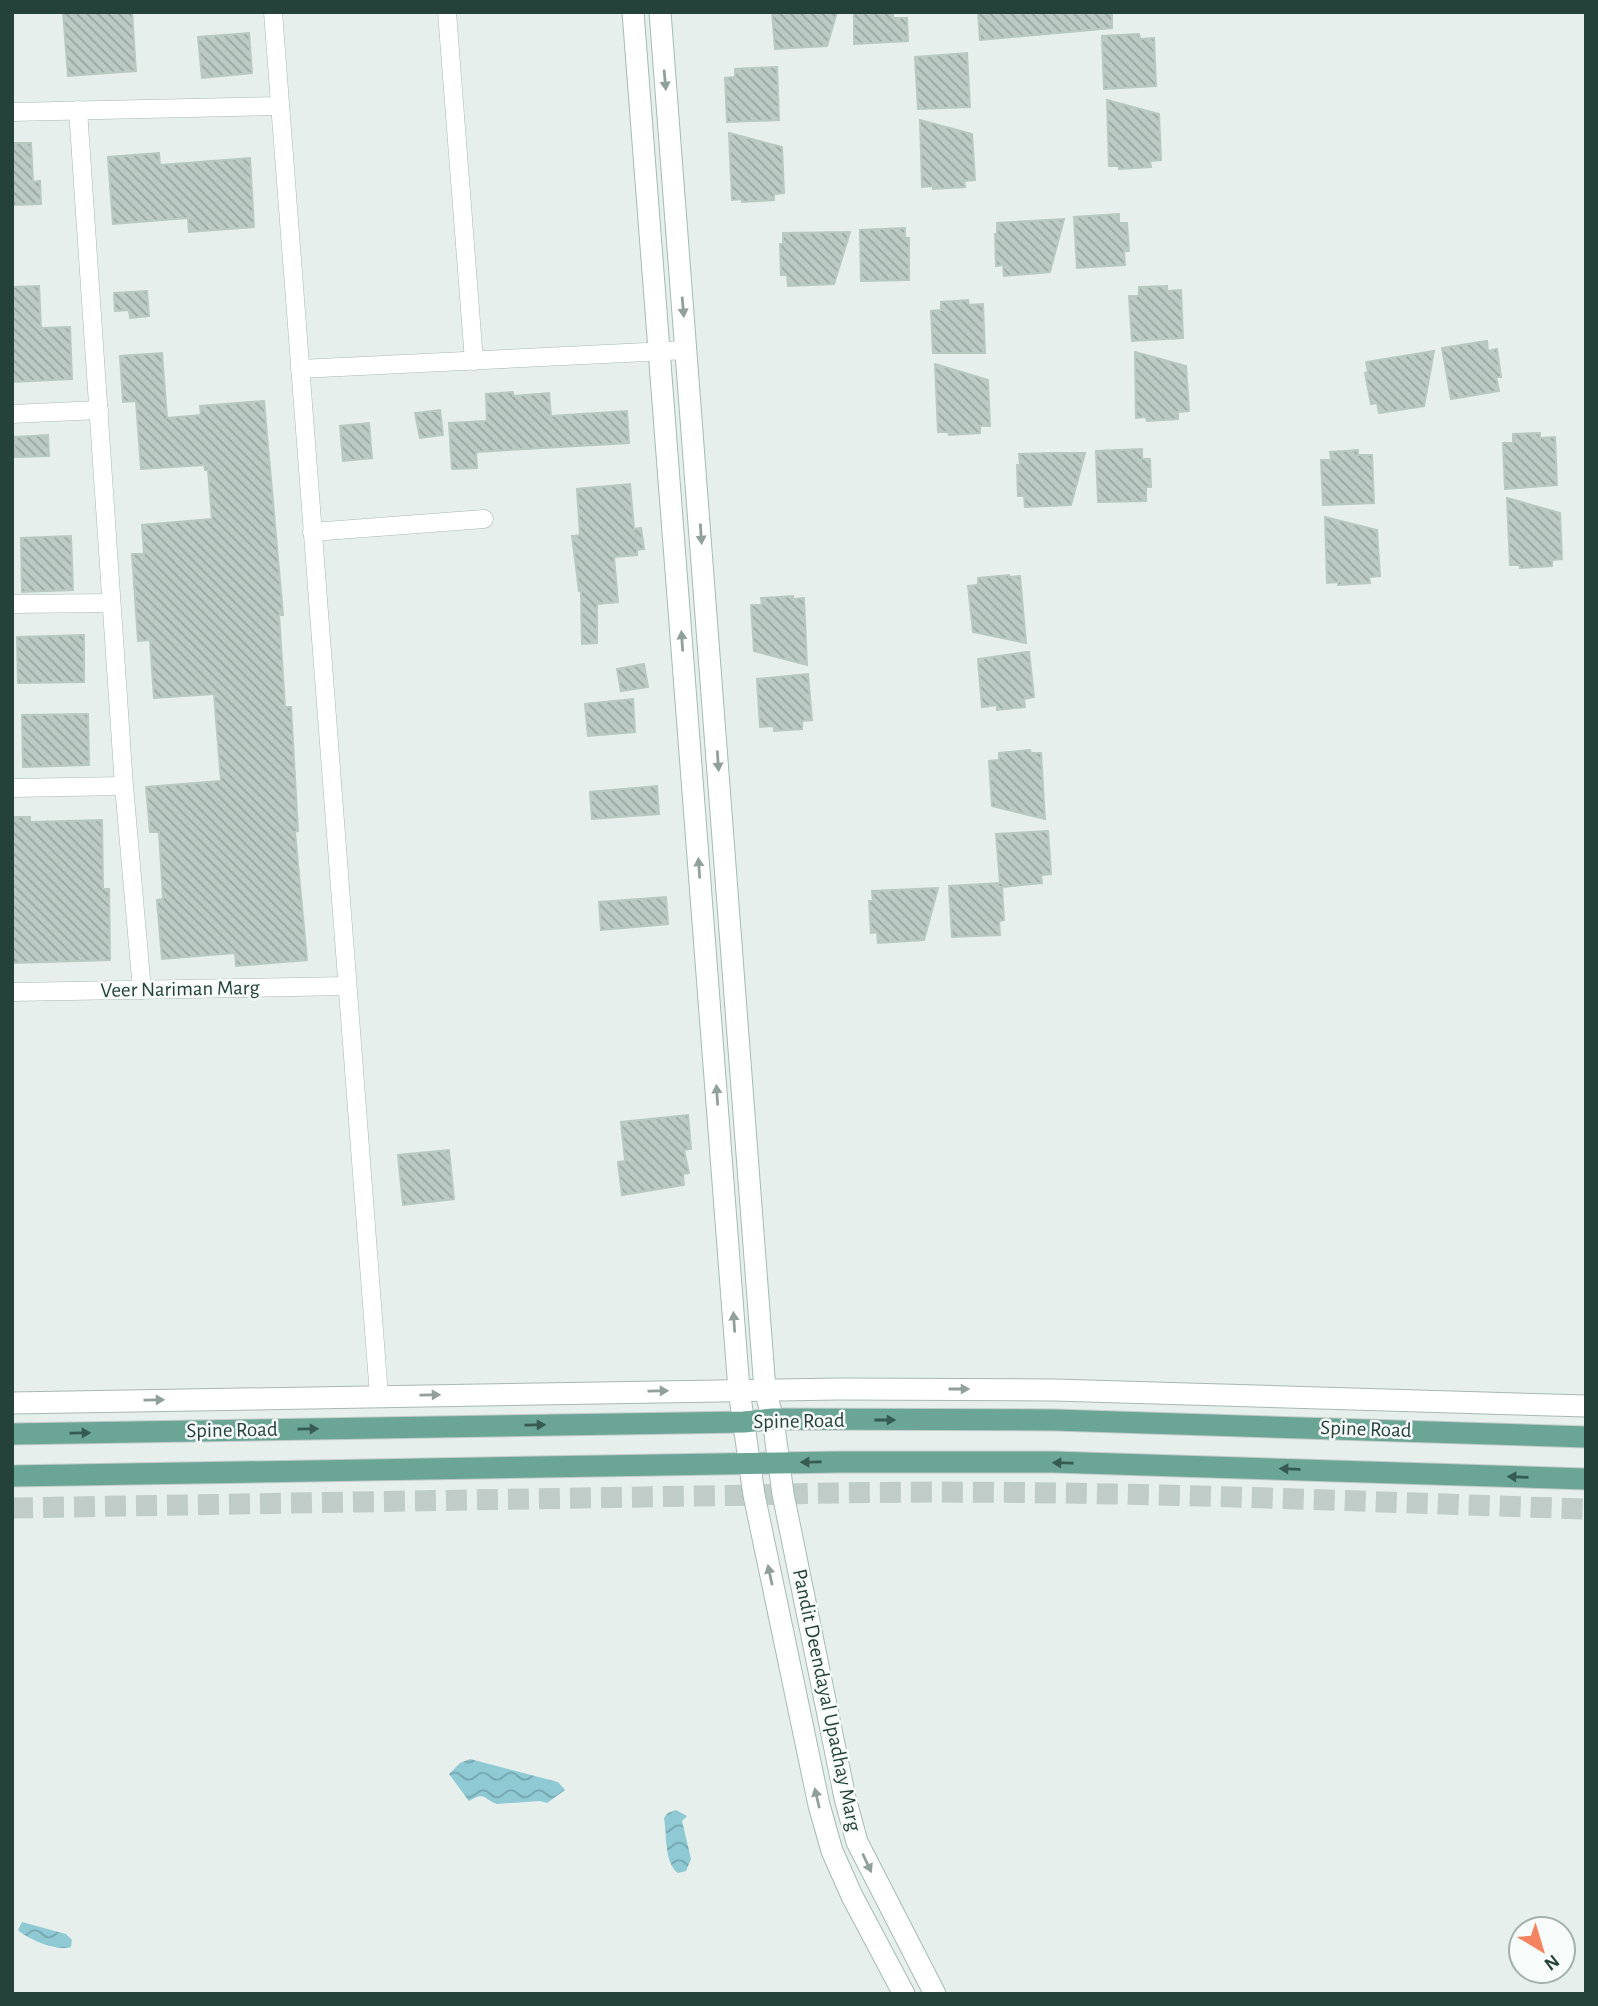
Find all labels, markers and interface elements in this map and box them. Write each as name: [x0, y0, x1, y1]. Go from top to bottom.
one-way arrow: [660, 69, 671, 91]
one-way arrow: [678, 296, 689, 318]
one-way arrow: [696, 523, 707, 545]
one-way arrow: [676, 630, 687, 652]
one-way arrow: [713, 750, 724, 772]
one-way arrow: [693, 857, 704, 879]
street label: Veer Nariman Marg: [100, 977, 261, 1001]
one-way arrow: [711, 1084, 722, 1106]
one-way arrow: [728, 1310, 739, 1332]
one-way arrow: [948, 1383, 970, 1395]
one-way arrow: [647, 1385, 669, 1397]
one-way arrow: [420, 1389, 442, 1401]
one-way arrow: [143, 1394, 165, 1406]
street label: Spine Road: [753, 1410, 845, 1432]
one-way arrow: [875, 1414, 897, 1425]
street label: Spine Road: [1320, 1417, 1412, 1441]
street label: Spine Road: [186, 1419, 278, 1441]
one-way arrow: [525, 1419, 547, 1431]
one-way arrow: [297, 1423, 319, 1435]
one-way arrow: [70, 1427, 92, 1439]
one-way arrow: [800, 1456, 822, 1468]
one-way arrow: [1052, 1457, 1074, 1468]
one-way arrow: [1279, 1463, 1301, 1475]
one-way arrow: [1506, 1471, 1528, 1482]
one-way arrow: [765, 1564, 776, 1586]
street label: Pandit Deendayal Upadhay Marg: [789, 1567, 865, 1834]
one-way arrow: [812, 1787, 823, 1809]
one-way arrow: [861, 1853, 873, 1873]
north arrow: [1507, 1915, 1577, 1985]
text: N: [1540, 1951, 1563, 1974]

